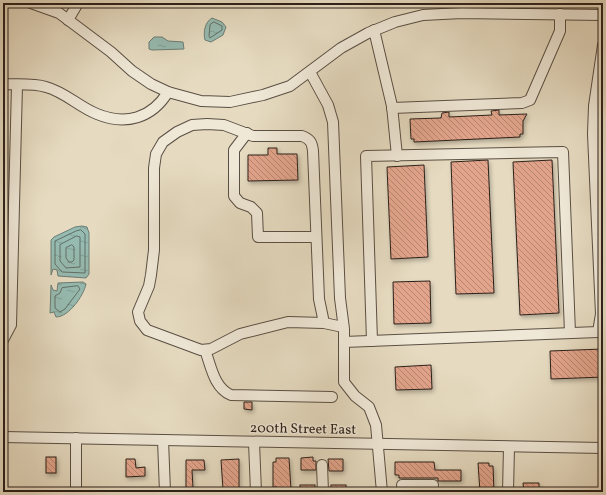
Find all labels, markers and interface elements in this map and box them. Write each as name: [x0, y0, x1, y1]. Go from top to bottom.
street label: 200th Street East: [250, 419, 356, 440]

